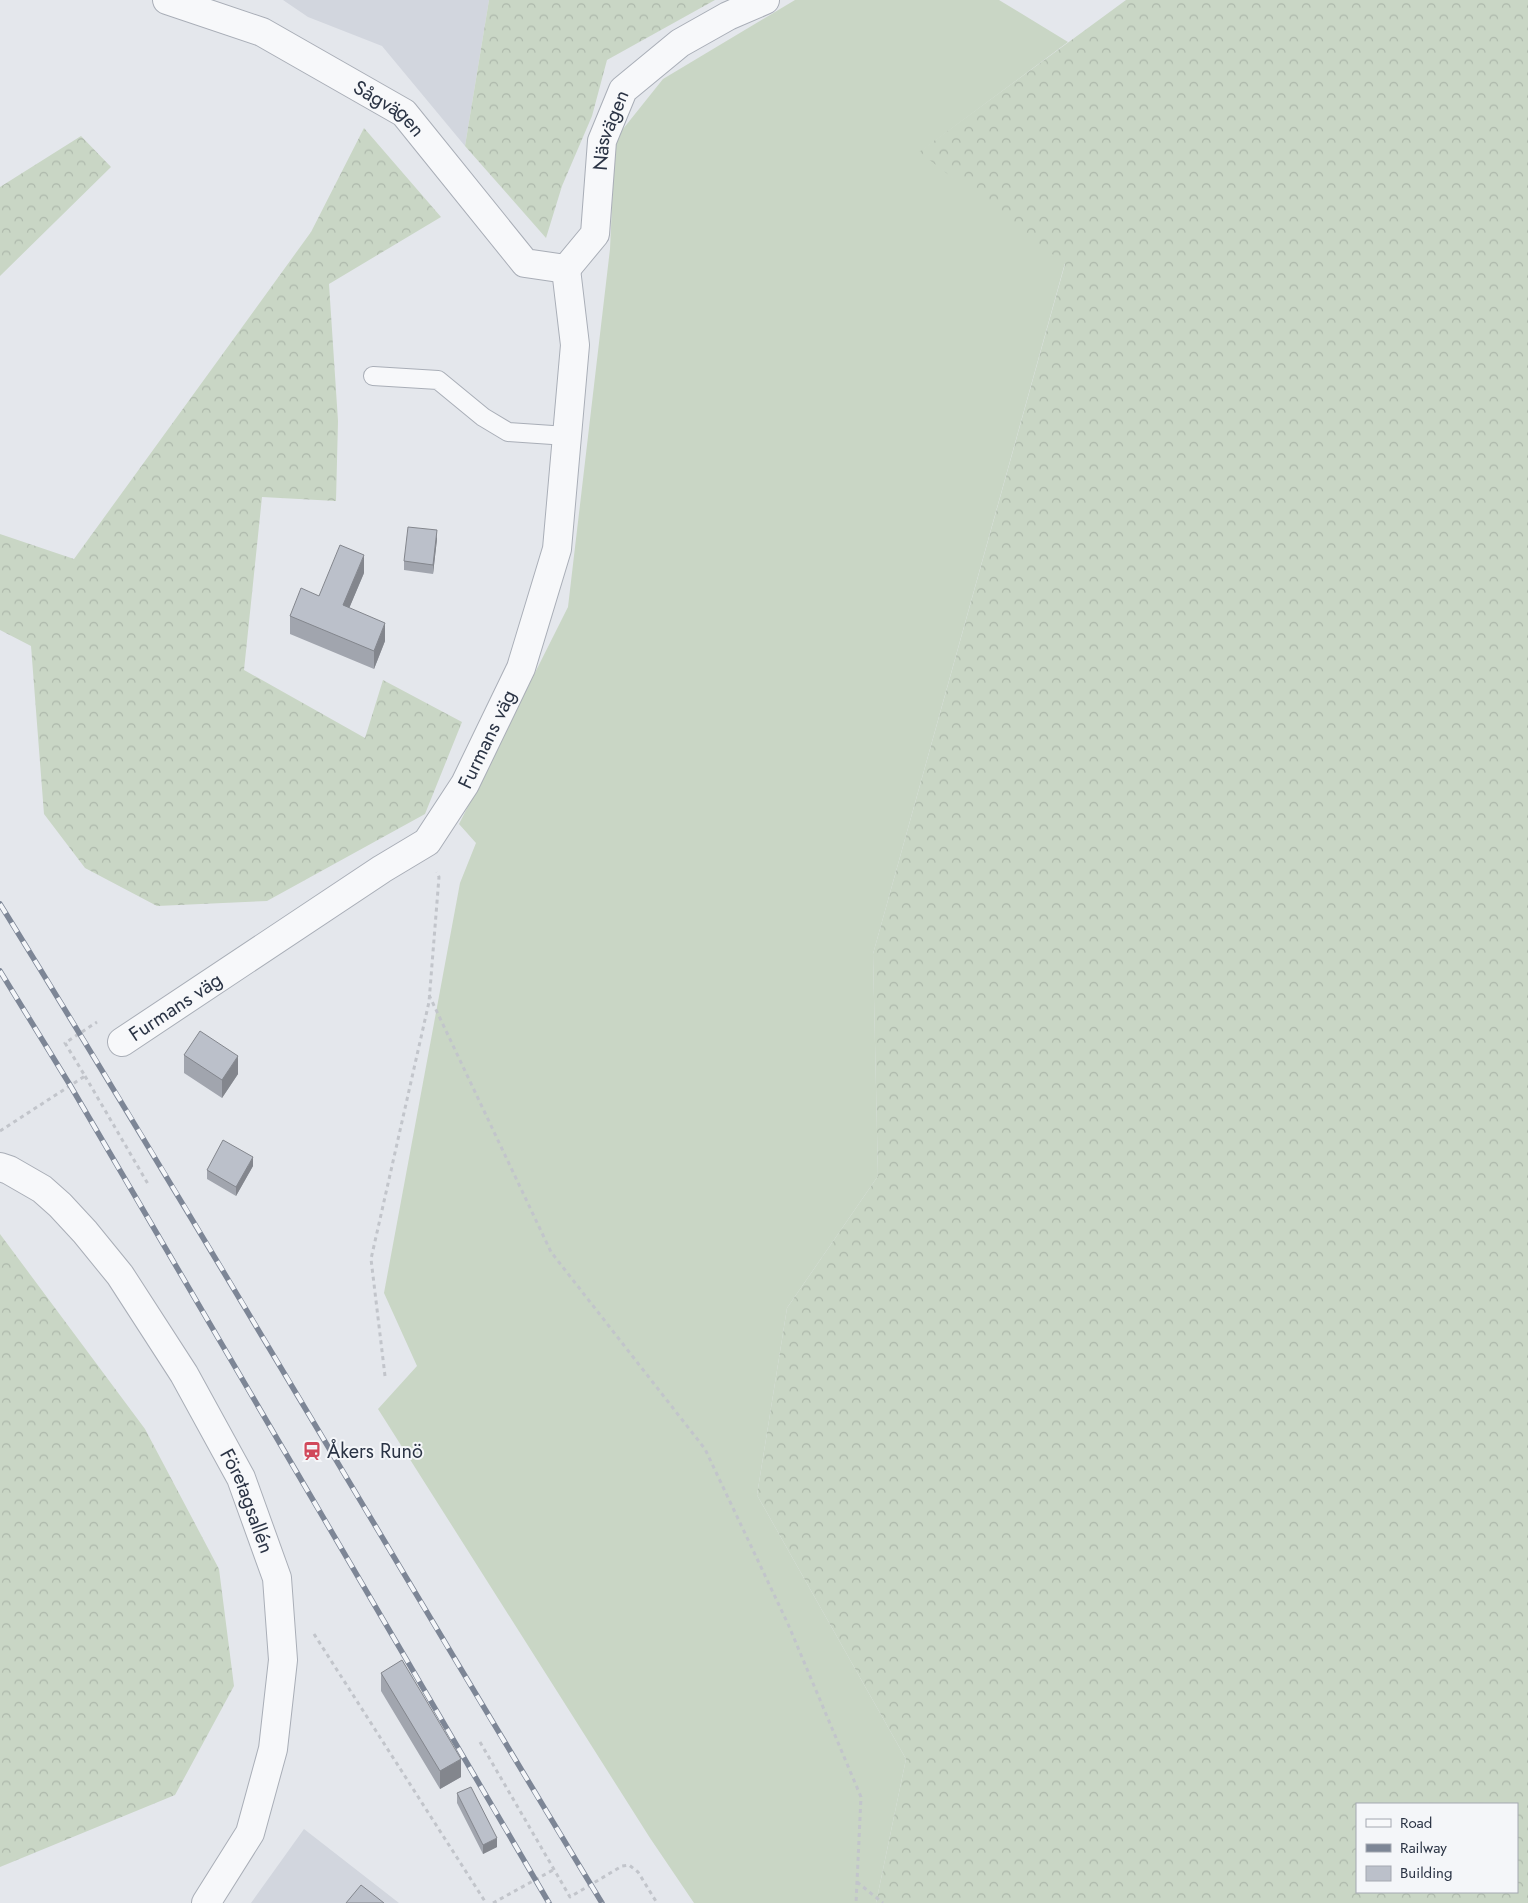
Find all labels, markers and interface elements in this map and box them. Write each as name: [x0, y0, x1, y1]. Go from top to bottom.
street label: Sågvägen: [348, 73, 432, 143]
street label: Näsvägen: [586, 86, 637, 172]
street label: Furmans väg: [451, 685, 523, 794]
street label: Furmans väg: [123, 965, 228, 1049]
place label: Åkers Runö: [327, 1437, 423, 1466]
station icon: Åkers Runö: [301, 1440, 323, 1462]
street label: Företagsallén: [213, 1443, 281, 1557]
legend: [1356, 1803, 1518, 1893]
text: Road: [1400, 1812, 1432, 1834]
text: Railway: [1400, 1837, 1447, 1859]
text: Building: [1400, 1862, 1452, 1884]

